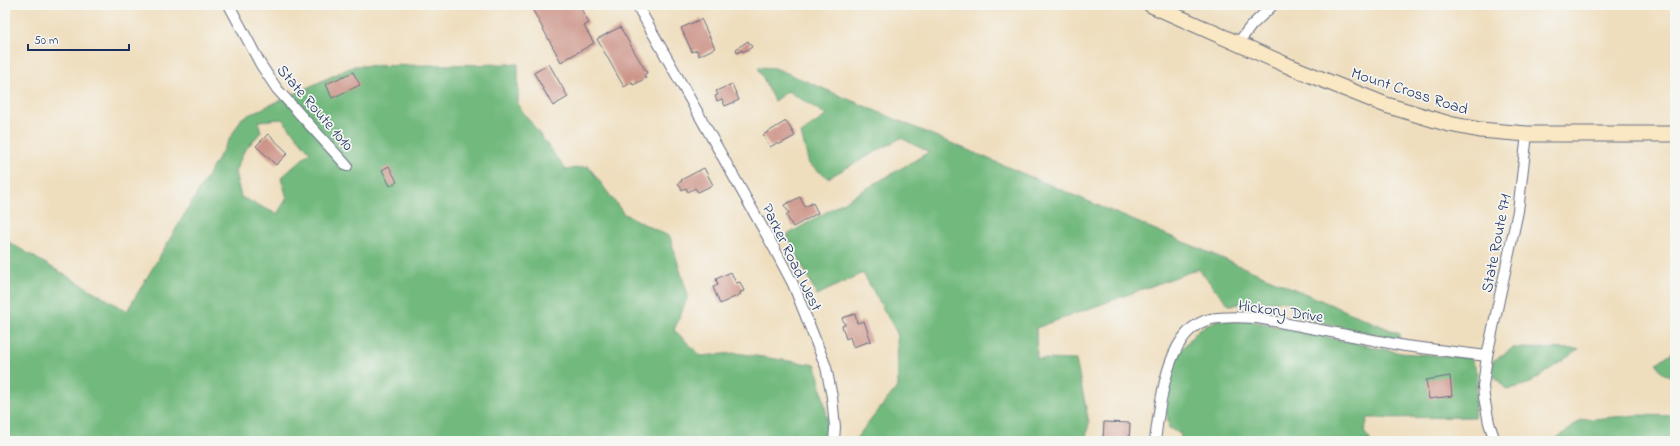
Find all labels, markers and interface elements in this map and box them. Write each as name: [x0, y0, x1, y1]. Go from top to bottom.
scale bar: [28, 26, 129, 52]
text: 50 m: [34, 32, 58, 50]
street label: State Route 1010: [270, 60, 359, 157]
street label: Mount Cross Road: [1348, 62, 1471, 122]
street label: State Route 971: [1476, 192, 1518, 295]
street label: Parker Road West: [755, 200, 828, 316]
street label: Hickory Drive: [1237, 294, 1326, 330]

